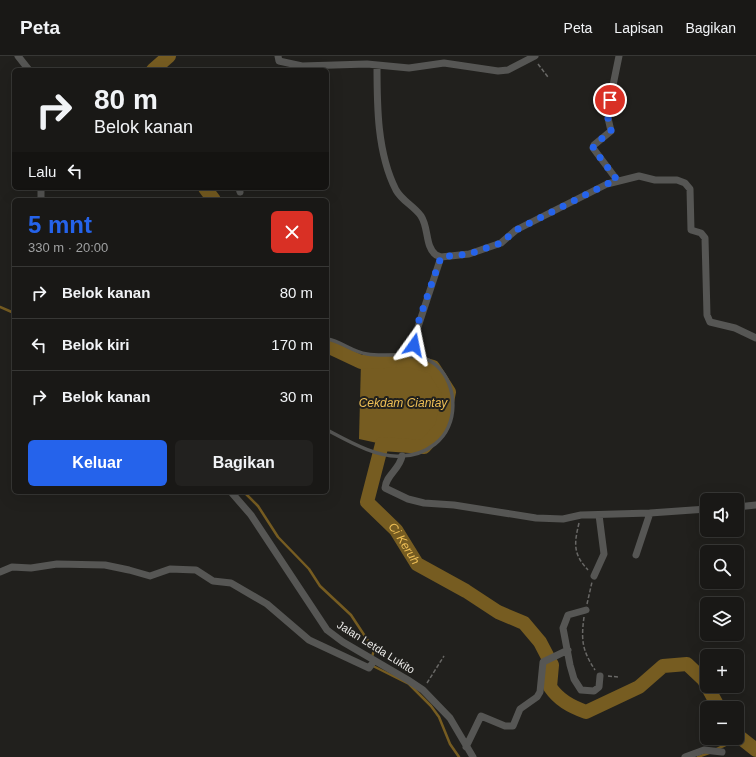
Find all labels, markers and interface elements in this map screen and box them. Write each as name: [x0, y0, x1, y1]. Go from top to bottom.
text: Peta: [20, 17, 60, 38]
text: Peta: [564, 20, 592, 36]
text: Lapisan: [614, 20, 663, 36]
text: Bagikan: [685, 20, 736, 36]
pin: [593, 83, 627, 117]
icon: right: [28, 84, 80, 136]
text: 80 m: [94, 84, 158, 115]
icon: arrive: [599, 89, 621, 111]
text: Belok kanan: [94, 117, 193, 137]
icon: left: [64, 160, 86, 182]
text: Lalu: [28, 163, 56, 180]
text: 5 mnt: [28, 211, 92, 238]
button: close: [271, 211, 313, 253]
text: 330 m · 20:00: [28, 240, 108, 255]
icon: right: [28, 282, 50, 304]
text: Belok kanan: [62, 284, 150, 301]
text: 80 m: [280, 284, 313, 301]
position arrow: [393, 324, 435, 366]
icon: left: [28, 334, 50, 356]
text: Belok kiri: [62, 336, 130, 353]
text: 170 m: [271, 336, 313, 353]
icon: right: [28, 386, 50, 408]
text: Belok kanan: [62, 388, 150, 405]
text: 30 m: [280, 388, 313, 405]
water label: Cekdam Ciantay: [359, 396, 448, 410]
button: Keluar: [28, 440, 167, 486]
button: Bagikan: [175, 440, 313, 486]
map controls: [700, 493, 744, 745]
button: sound: [700, 493, 744, 537]
water label: Ci Keruh: [386, 520, 423, 567]
button: search: [700, 545, 744, 589]
button: layers: [700, 597, 744, 641]
street label: Jalan Letda Lukito: [335, 618, 417, 676]
button: +: [700, 649, 744, 693]
button: −: [700, 701, 744, 745]

